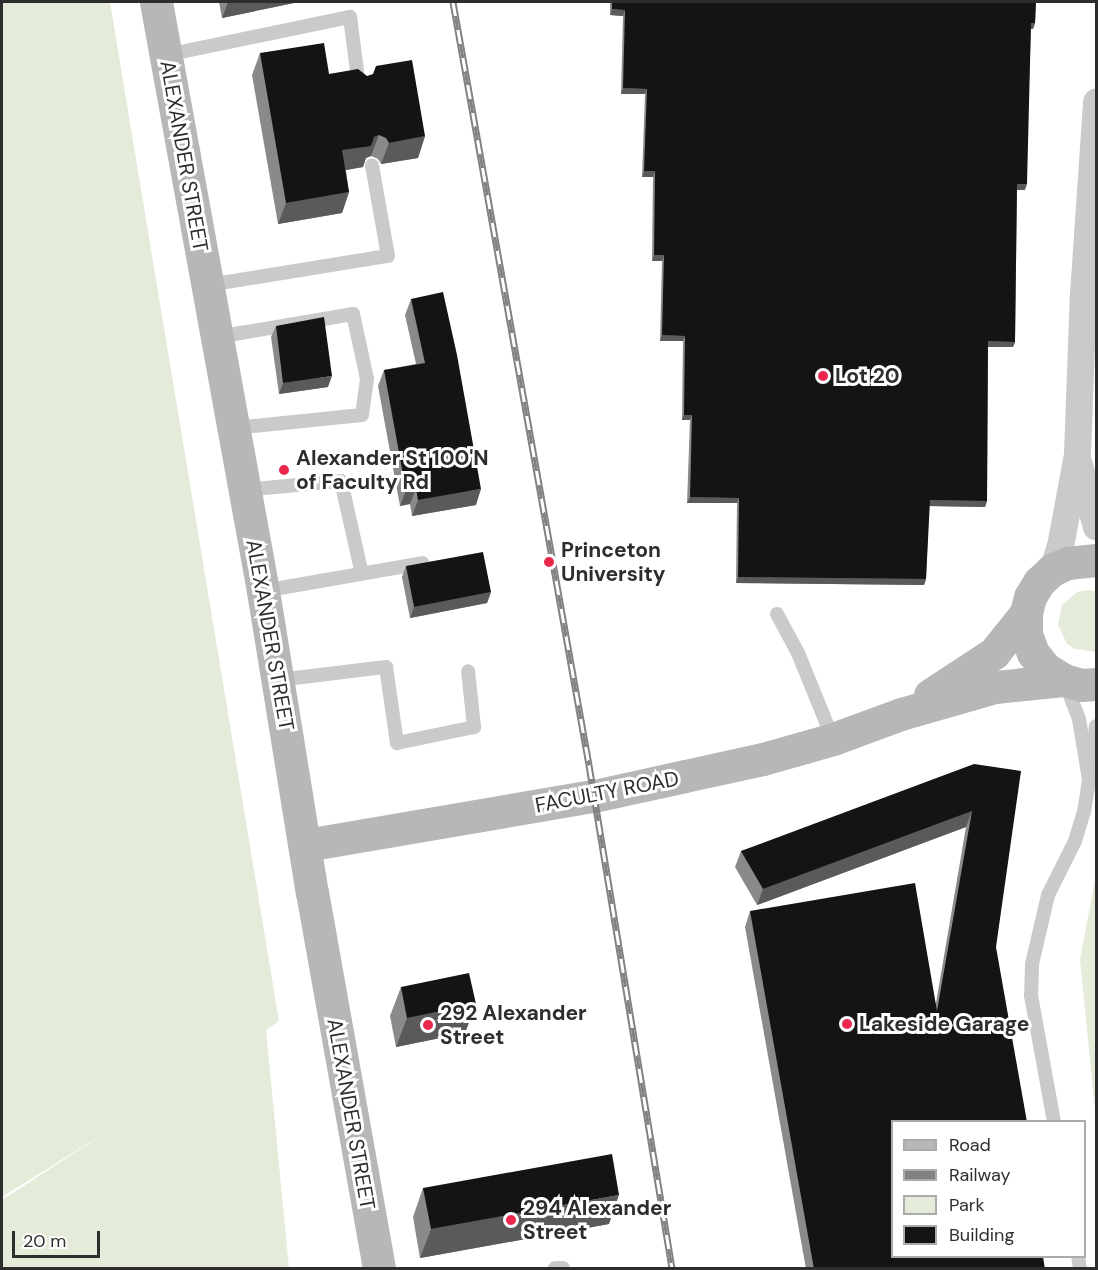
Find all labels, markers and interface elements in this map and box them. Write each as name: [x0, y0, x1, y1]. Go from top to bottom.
street label: ALEXANDER STREET: [155, 58, 213, 254]
place label: Lot 20: [835, 363, 899, 389]
marker: Lot 20: [816, 369, 830, 383]
place label: Alexander St 100'N of Faculty Rd: [296, 445, 489, 495]
marker: Alexander St 100'N of Faculty Rd: [277, 463, 291, 477]
street label: ALEXANDER STREET: [241, 537, 299, 733]
place label: Princeton University: [561, 537, 665, 587]
marker: Princeton University: [542, 555, 556, 569]
street label: FACULTY ROAD: [533, 766, 681, 818]
place label: 292 Alexander Street: [440, 1000, 587, 1050]
place label: Lakeside Garage: [859, 1011, 1029, 1037]
street label: ALEXANDER STREET: [322, 1016, 380, 1212]
marker: Lakeside Garage: [840, 1017, 854, 1031]
marker: 292 Alexander Street: [421, 1018, 435, 1032]
legend: [891, 1120, 1086, 1258]
text: Road: [949, 1133, 991, 1157]
text: Railway: [949, 1163, 1011, 1187]
text: Park: [949, 1193, 985, 1217]
place label: 294 Alexander Street: [523, 1195, 671, 1245]
marker: 294 Alexander Street: [504, 1213, 518, 1227]
scale bar: [15, 1219, 104, 1257]
text: Building: [949, 1223, 1014, 1247]
text: 20 m: [23, 1229, 66, 1253]

